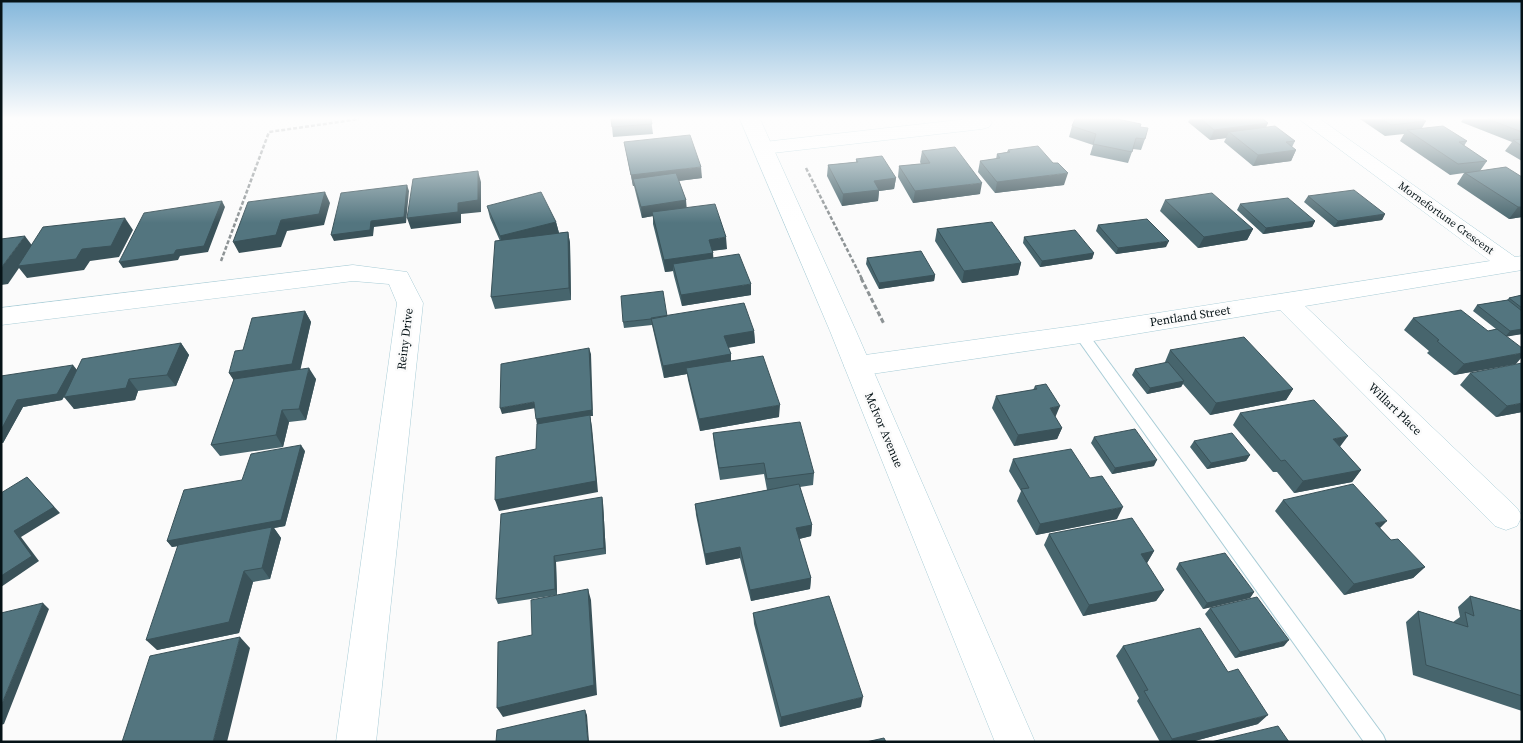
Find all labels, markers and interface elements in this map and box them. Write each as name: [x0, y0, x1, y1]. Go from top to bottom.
street label: Mornefortune Crescent: [1395, 178, 1497, 258]
street label: Pentland Street: [1149, 302, 1232, 330]
street label: Reiny Drive: [393, 307, 417, 371]
street label: Willart Place: [1365, 379, 1425, 439]
street label: McIvor Avenue: [861, 390, 907, 470]

